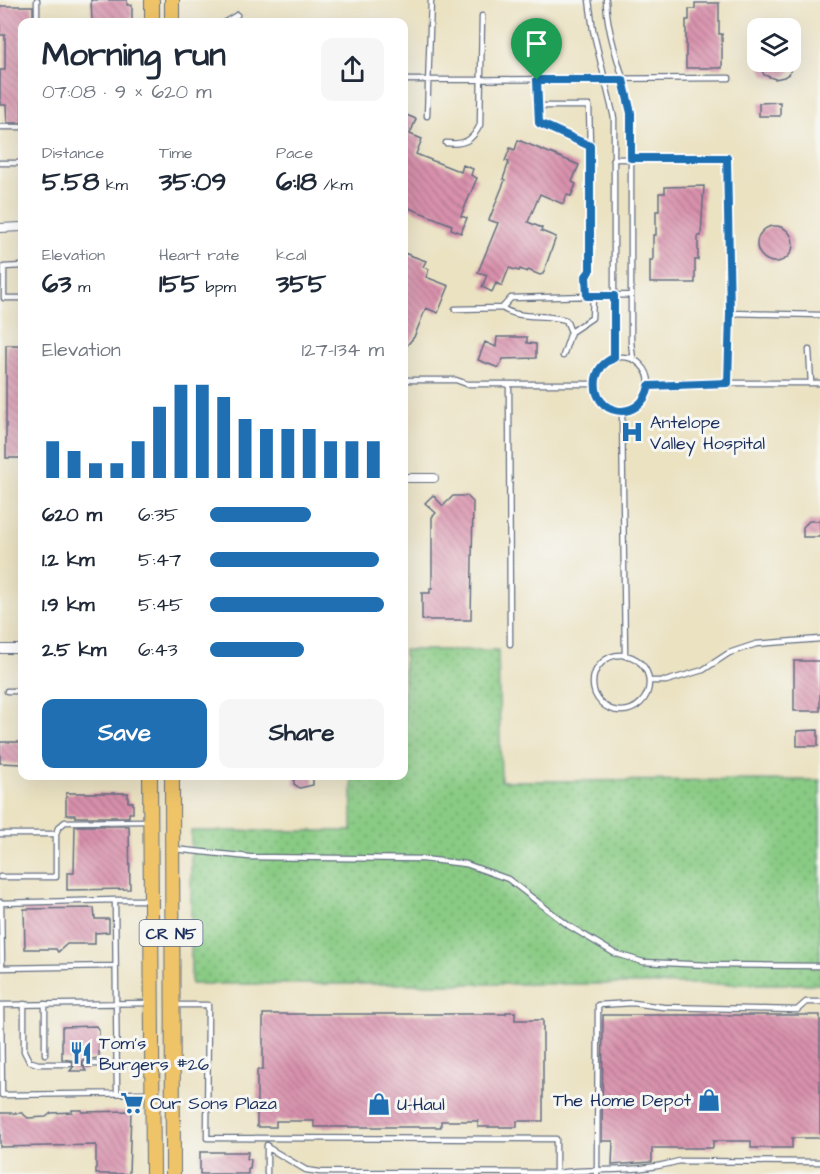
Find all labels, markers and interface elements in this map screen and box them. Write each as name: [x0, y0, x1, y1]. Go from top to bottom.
pin: [511, 18, 562, 80]
map controls: [747, 18, 801, 72]
button: layers: [747, 18, 801, 72]
icon: arrive: [520, 27, 553, 60]
text: Morning run: [42, 32, 226, 78]
button: share: [321, 38, 384, 101]
text: 07:08 · 9 × 620 m: [42, 78, 212, 106]
text: Distance: [42, 142, 104, 164]
text: Time: [159, 142, 193, 164]
text: Pace: [276, 142, 313, 164]
text: 5.58: [42, 164, 99, 200]
text: 35:09: [159, 164, 226, 200]
text: 6:18: [276, 164, 317, 200]
text: km: [99, 174, 128, 196]
text: /km: [317, 174, 353, 196]
text: Elevation: [42, 244, 105, 266]
text: Heart rate: [159, 244, 239, 266]
text: kcal: [276, 244, 307, 266]
text: 63: [42, 266, 72, 302]
text: 155: [159, 266, 199, 302]
text: 355: [276, 266, 326, 302]
text: m: [72, 276, 90, 298]
text: bpm: [199, 276, 236, 298]
text: Elevation: [42, 336, 121, 364]
text: 127–134 m: [302, 336, 384, 364]
place label: Antelope Valley Hospital: [650, 410, 765, 457]
hospital icon: Antelope Valley Hospital: [619, 419, 645, 445]
text: 620 m: [42, 501, 102, 529]
text: 6:35: [138, 501, 178, 529]
text: 1.2 km: [42, 546, 95, 574]
text: 5:47: [138, 546, 181, 574]
text: 1.9 km: [42, 591, 95, 619]
text: 5:45: [138, 591, 183, 619]
text: 2.5 km: [42, 636, 106, 664]
text: 6:43: [138, 636, 178, 664]
button: Save: [42, 699, 207, 768]
button: Share: [219, 699, 384, 768]
road number: CR N5: [140, 920, 202, 946]
place label: Tom's Burgers #26: [99, 1031, 209, 1078]
restaurant icon: Tom's Burgers #26: [68, 1040, 94, 1066]
shop icon: The Home Depot: [696, 1087, 722, 1113]
place label: The Home Depot: [553, 1088, 692, 1113]
supermarket icon: Our Sons Plaza: [119, 1090, 145, 1116]
place label: Our Sons Plaza: [150, 1091, 277, 1116]
shop icon: U-Haul: [366, 1091, 392, 1117]
place label: U-Haul: [397, 1092, 445, 1117]

